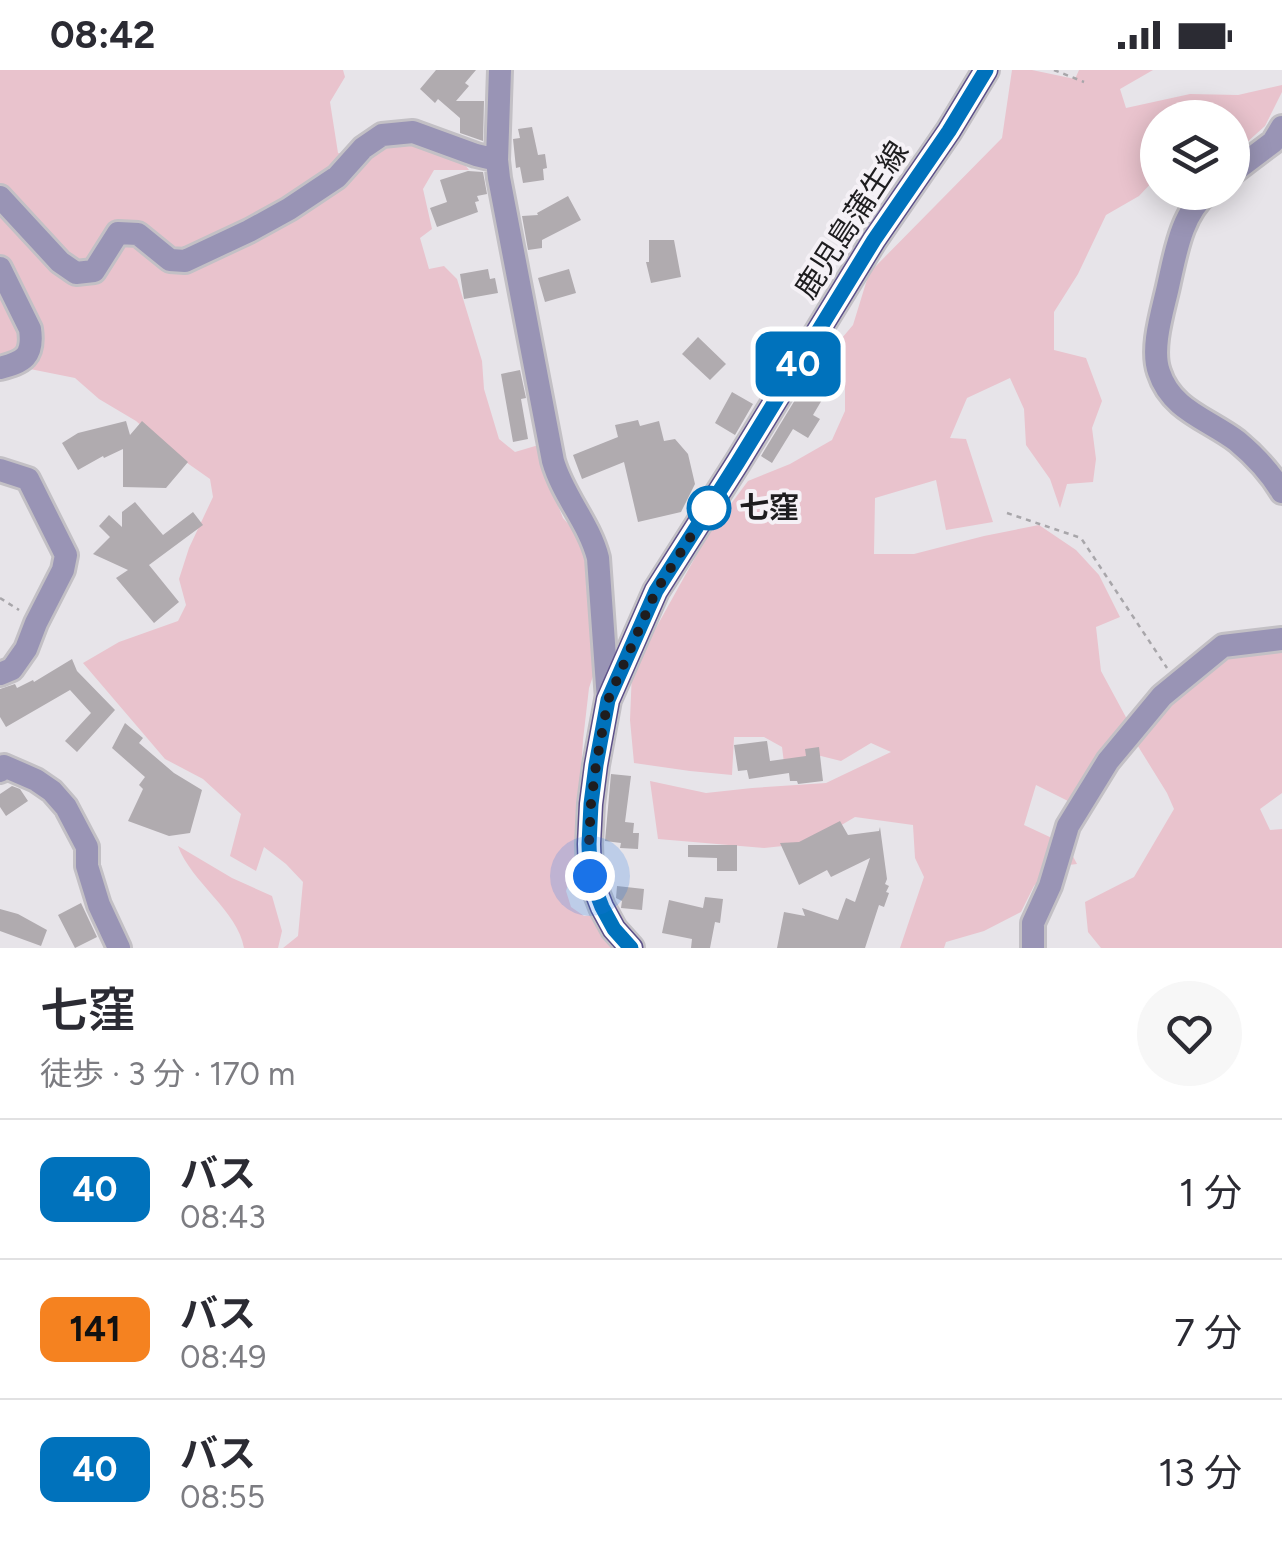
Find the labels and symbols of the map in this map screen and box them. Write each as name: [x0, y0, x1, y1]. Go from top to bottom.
street label: 鹿児島蒲生線: [787, 134, 916, 305]
line badge: 40: [753, 332, 843, 396]
marker: 七窪: [688, 487, 730, 529]
place label: 七窪: [739, 489, 799, 526]
your location: [565, 851, 615, 901]

